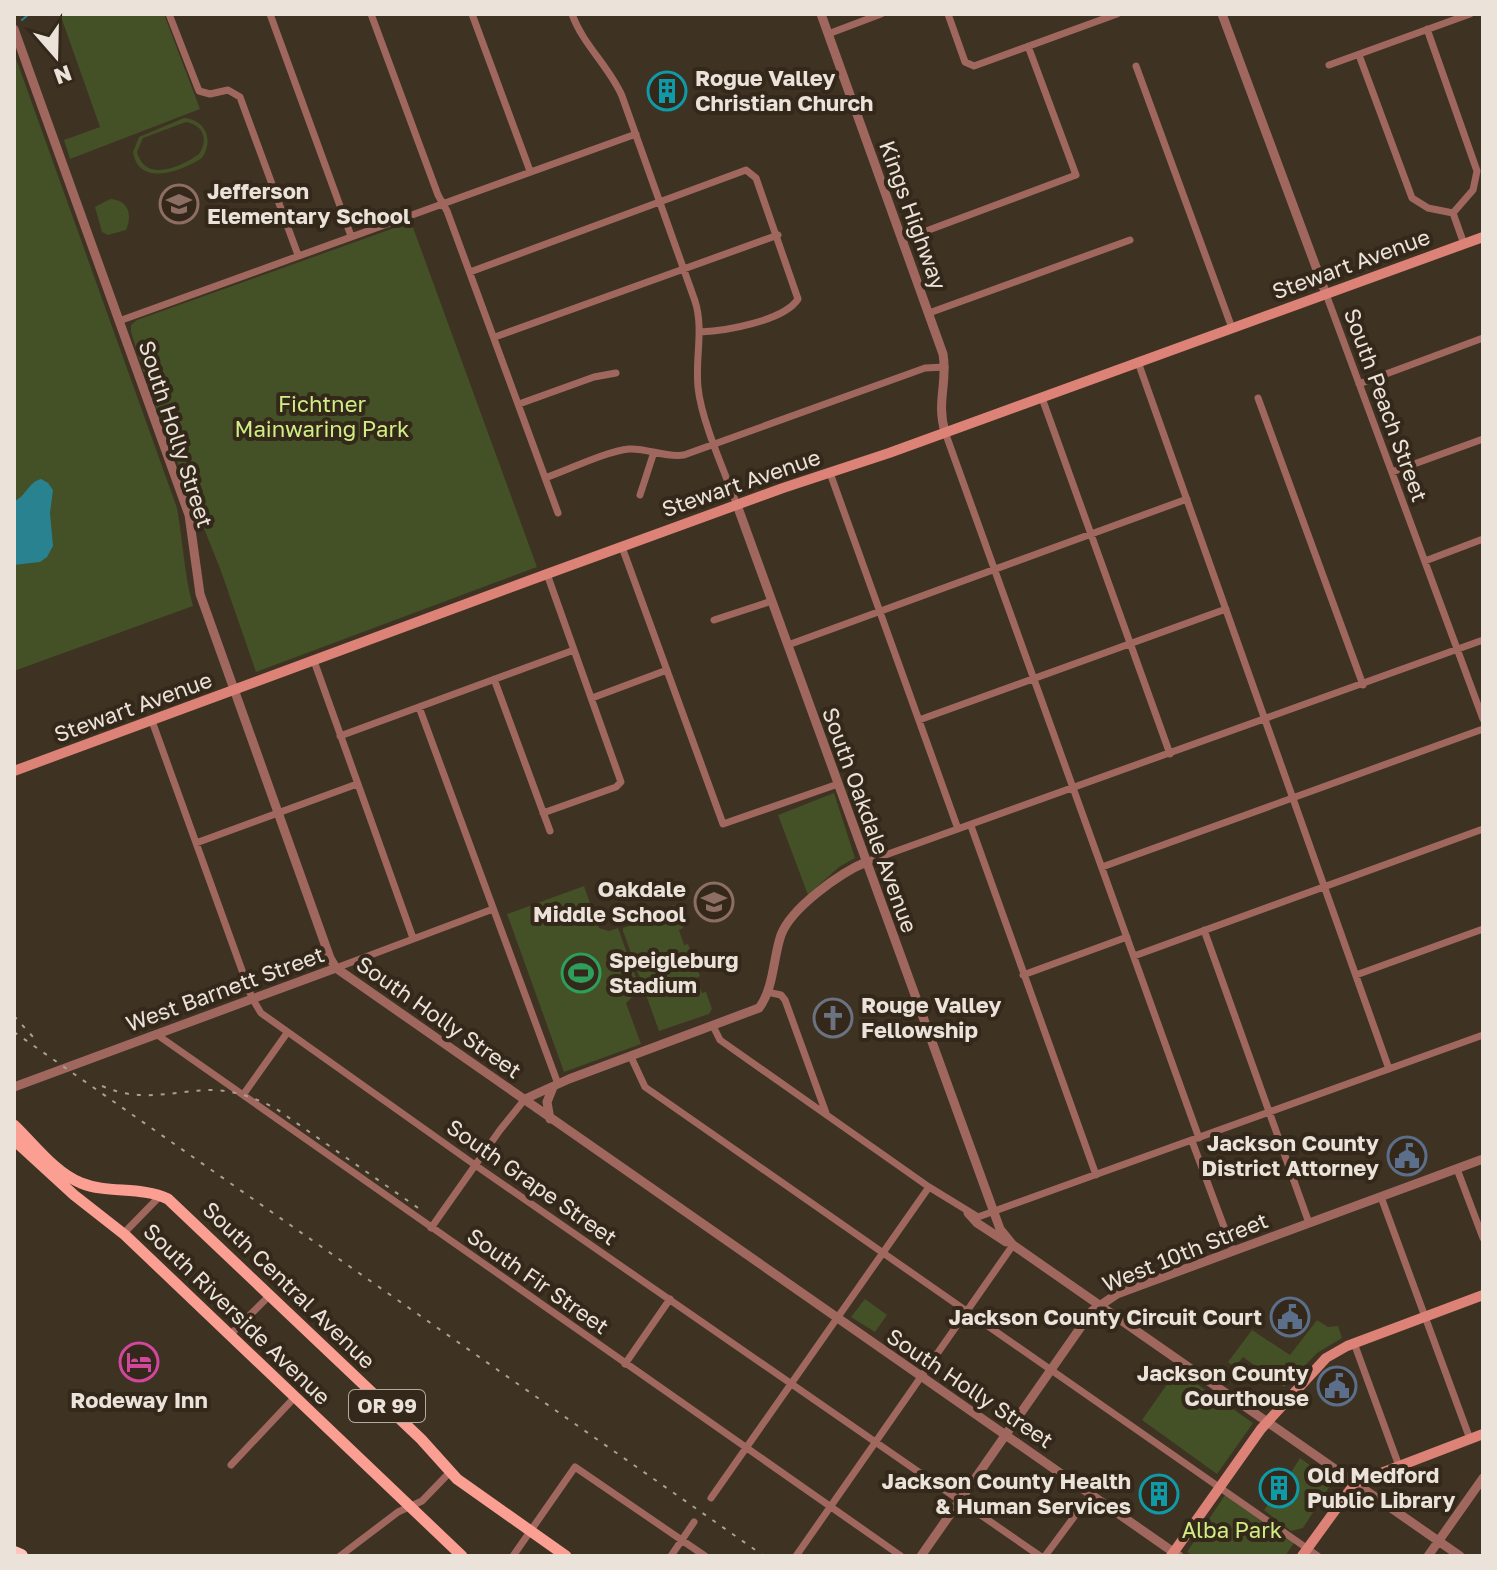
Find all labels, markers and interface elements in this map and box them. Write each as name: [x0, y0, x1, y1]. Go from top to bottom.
north arrow: [16, 16, 96, 96]
text: N: [51, 60, 75, 91]
place label: Rogue Valley Christian Church: [695, 64, 873, 116]
building icon: Rogue Valley Christian Church: [646, 70, 688, 112]
street label: Kings Highway: [874, 137, 953, 293]
place label: Jefferson Elementary School: [207, 177, 410, 229]
school or university icon: Jefferson Elementary School: [158, 183, 200, 225]
street label: Stewart Avenue: [1268, 222, 1433, 305]
street label: South Peach Street: [1339, 304, 1434, 505]
street label: South Holly Street: [134, 337, 219, 531]
park label: Fichtner Mainwaring Park: [234, 390, 410, 442]
street label: Stewart Avenue: [658, 443, 824, 522]
street label: Stewart Avenue: [50, 665, 215, 748]
street label: South Oakdale Avenue: [817, 703, 924, 936]
place label: Oakdale Middle School: [533, 875, 686, 927]
school or university icon: Oakdale Middle School: [693, 881, 735, 923]
street label: West Barnett Street: [122, 940, 328, 1037]
place label: Speigleburg Stadium: [609, 946, 738, 998]
street label: South Holly Street: [352, 950, 527, 1084]
sports icon: Speigleburg Stadium: [560, 952, 602, 994]
place label: Rouge Valley Fellowship: [861, 991, 1002, 1043]
church icon: Rouge Valley Fellowship: [812, 997, 854, 1039]
street label: South Grape Street: [442, 1113, 623, 1250]
place label: Jackson County District Attorney: [1201, 1129, 1379, 1181]
public building icon: Jackson County District Attorney: [1386, 1135, 1428, 1177]
street label: South Central Avenue: [198, 1195, 381, 1374]
street label: West 10th Street: [1098, 1206, 1272, 1297]
street label: South Riverside Avenue: [138, 1217, 336, 1410]
street label: South Fir Street: [462, 1222, 614, 1339]
public building icon: Jackson County Circuit Court: [1269, 1296, 1311, 1338]
place label: Jackson County Circuit Court: [948, 1303, 1262, 1330]
street label: South Holly Street: [882, 1322, 1059, 1453]
hotel icon: Rodeway Inn: [118, 1341, 160, 1383]
place label: Jackson County Courthouse: [1137, 1359, 1309, 1411]
public building icon: Jackson County Courthouse: [1316, 1365, 1358, 1407]
place label: Rodeway Inn: [70, 1386, 208, 1413]
road number: OR 99: [349, 1390, 425, 1422]
place label: Old Medford Public Library: [1307, 1461, 1455, 1513]
place label: Jackson County Health & Human Services: [882, 1467, 1131, 1519]
building icon: Old Medford Public Library: [1258, 1467, 1300, 1509]
building icon: Jackson County Health & Human Services: [1138, 1473, 1180, 1515]
park label: Alba Park: [1182, 1516, 1282, 1543]

